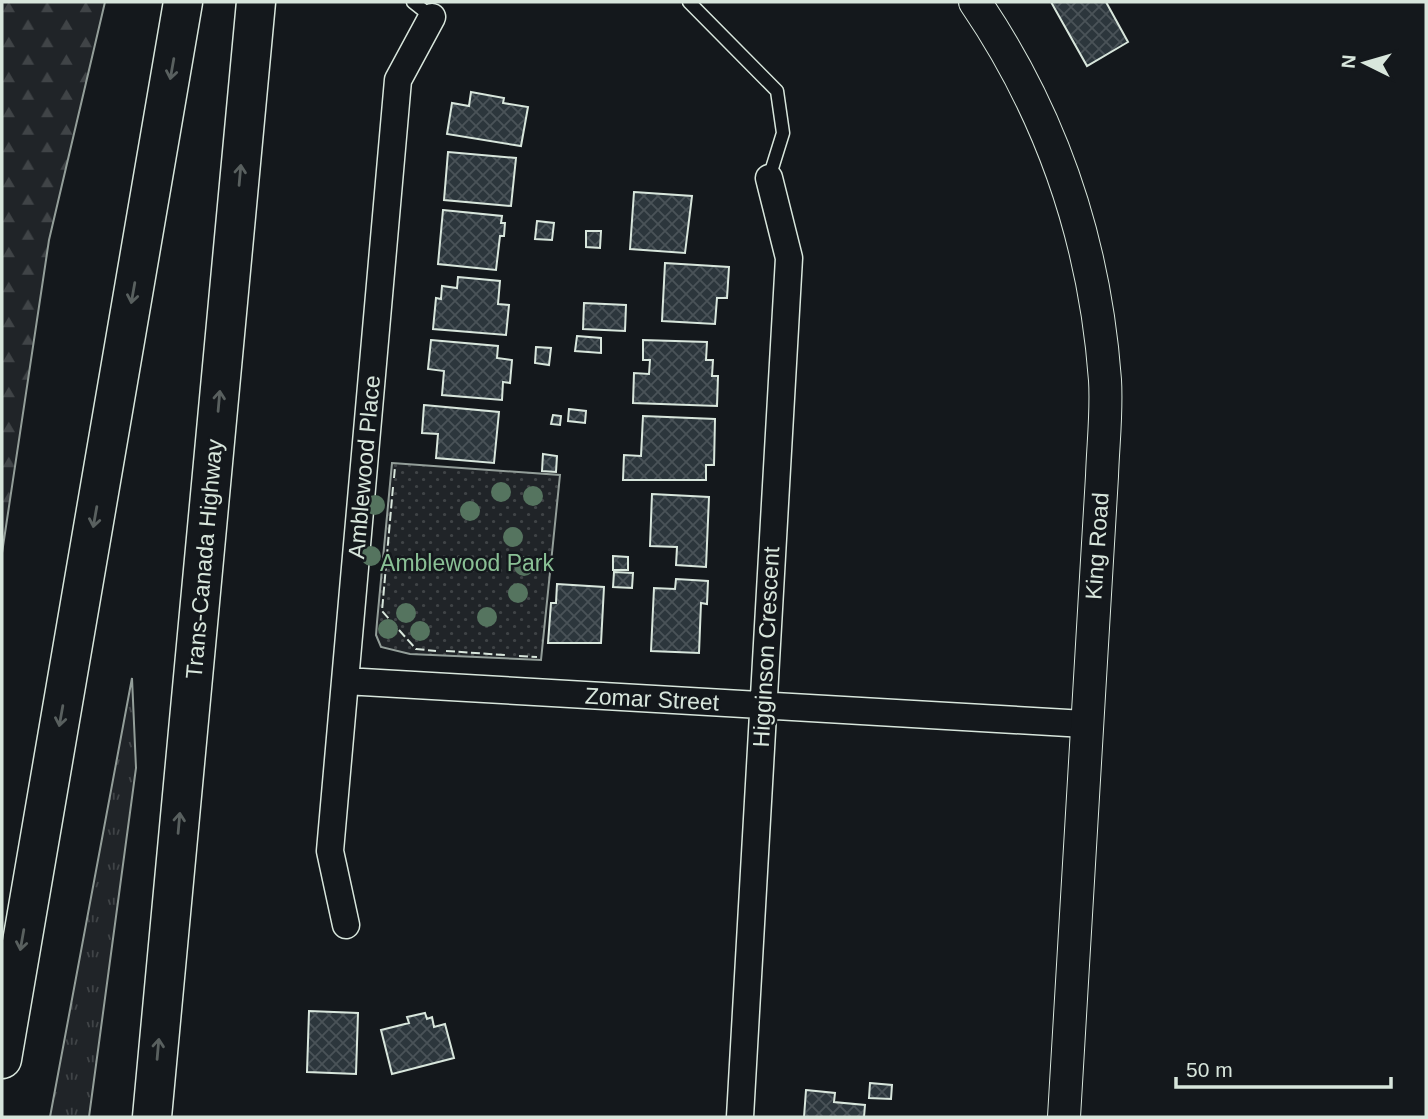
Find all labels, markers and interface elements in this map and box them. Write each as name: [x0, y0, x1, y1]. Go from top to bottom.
north arrow: [1330, 28, 1400, 98]
text: N: [1338, 54, 1360, 69]
one-way arrow: [165, 57, 178, 80]
one-way arrow: [234, 164, 247, 186]
one-way arrow: [126, 281, 139, 304]
street label: Amblewood Place: [343, 374, 385, 560]
one-way arrow: [213, 390, 226, 413]
street label: Trans-Canada Highway: [181, 437, 227, 680]
street label: King Road: [1080, 492, 1114, 600]
one-way arrow: [88, 506, 101, 528]
street label: Higginson Crescent: [748, 545, 784, 748]
park label: Amblewood Park: [380, 550, 554, 576]
street label: Zomar Street: [584, 683, 720, 716]
one-way arrow: [54, 704, 67, 727]
one-way arrow: [173, 812, 186, 835]
one-way arrow: [15, 928, 28, 951]
one-way arrow: [152, 1038, 165, 1061]
scale bar: [1176, 1046, 1391, 1090]
text: 50 m: [1186, 1058, 1233, 1081]

